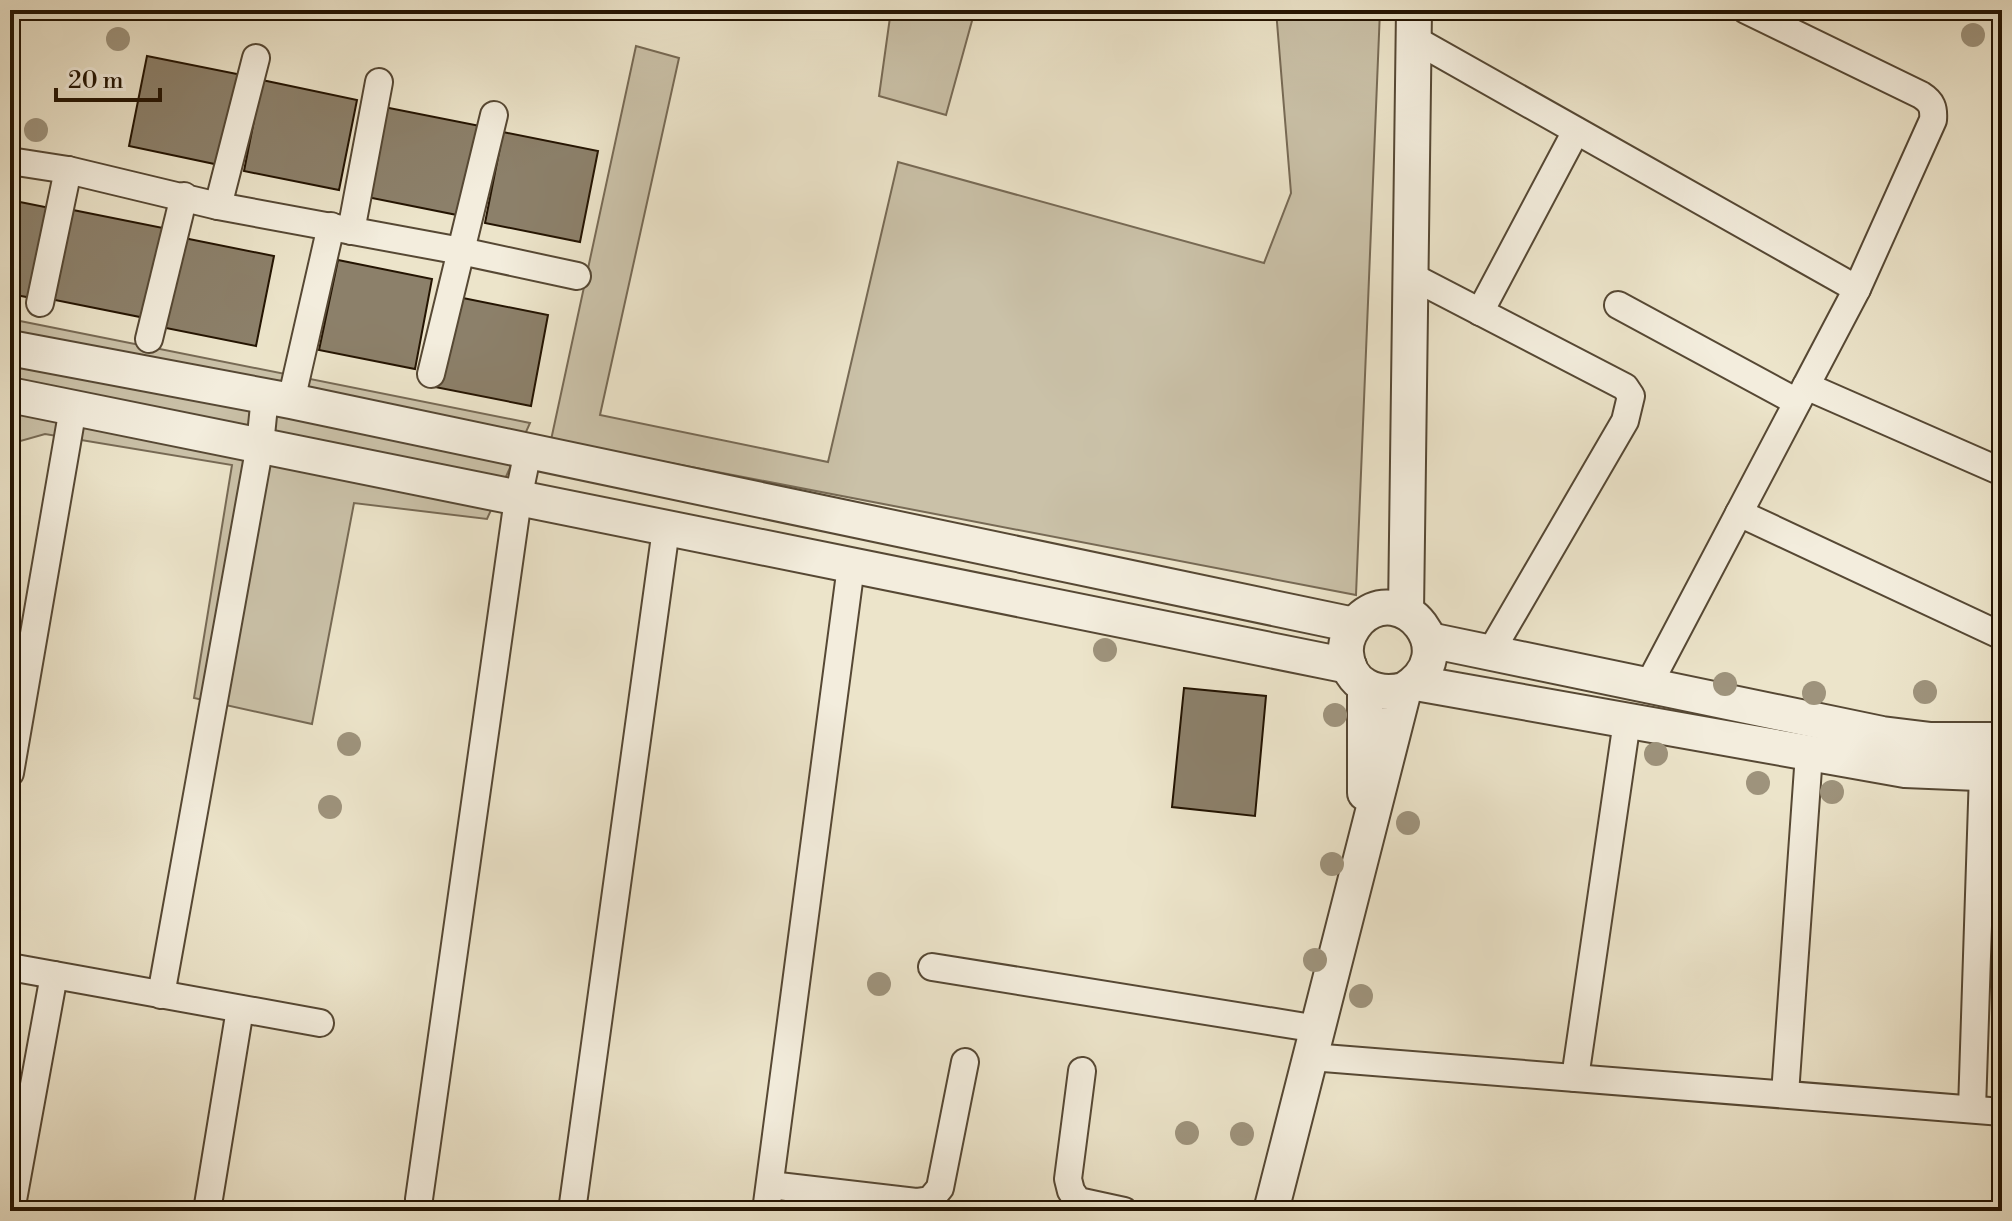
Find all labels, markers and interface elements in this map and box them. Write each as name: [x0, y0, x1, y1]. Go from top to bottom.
scale bar: [56, 52, 160, 102]
text: 20 m: [68, 66, 124, 96]

